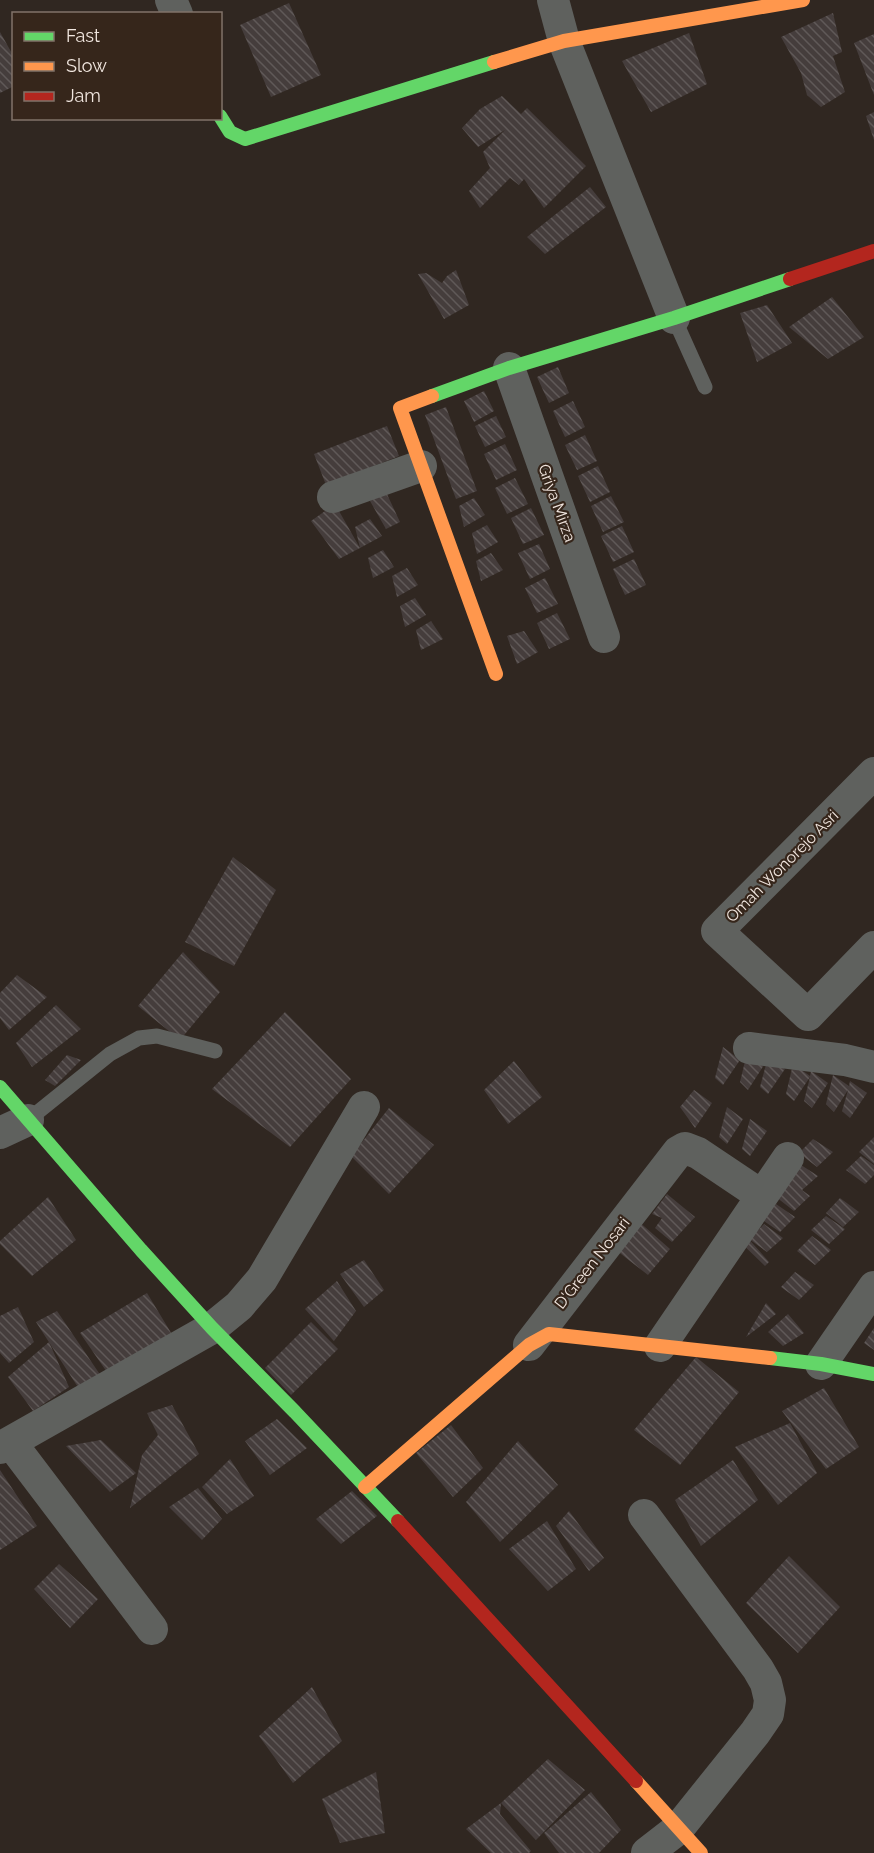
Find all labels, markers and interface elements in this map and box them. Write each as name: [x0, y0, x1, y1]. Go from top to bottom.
legend: [12, 12, 222, 120]
text: Fast: [66, 25, 100, 46]
text: Slow: [66, 55, 107, 76]
text: Jam: [66, 85, 101, 106]
street label: Griya Mirza: [534, 461, 580, 545]
street label: Omah Wonorejo Asri: [722, 806, 842, 926]
street label: D'Green Nosari: [550, 1213, 634, 1313]

